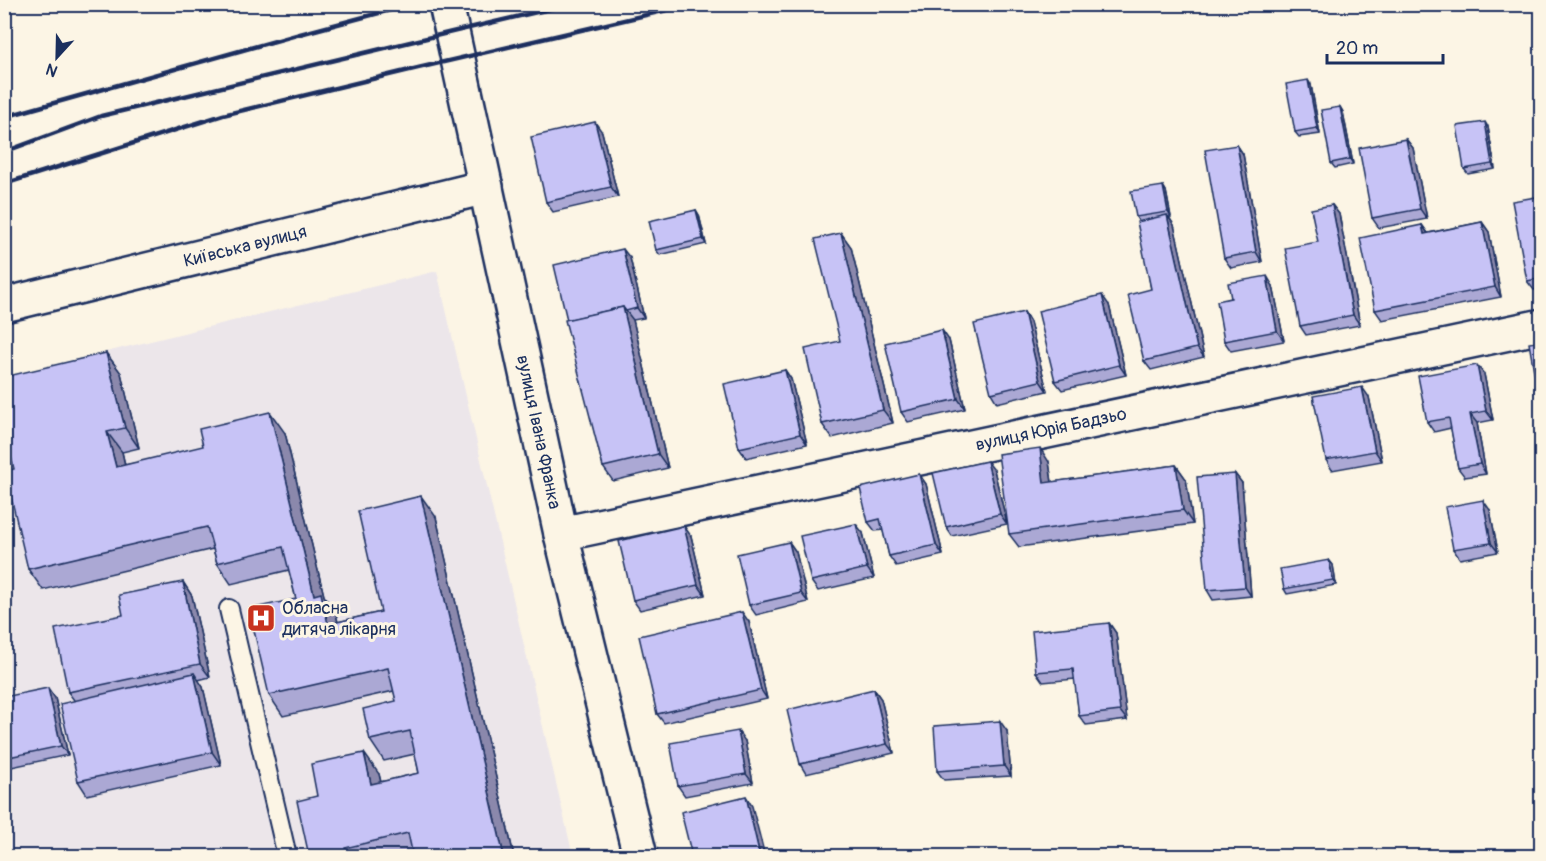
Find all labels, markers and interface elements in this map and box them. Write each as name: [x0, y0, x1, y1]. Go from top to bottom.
north arrow: [27, 27, 87, 87]
scale bar: [1327, 27, 1442, 65]
text: 20 m: [1336, 37, 1378, 60]
text: N: [43, 59, 61, 81]
street label: Київська вулиця: [181, 220, 309, 273]
street label: вулиця Івана Франка: [511, 353, 566, 511]
street label: вулиця Юрія Бадзьо: [973, 402, 1129, 457]
place label: Обласна дитяча лікарня: [282, 597, 396, 641]
hospital icon: Обласна дитяча лікарня: [245, 602, 277, 634]

